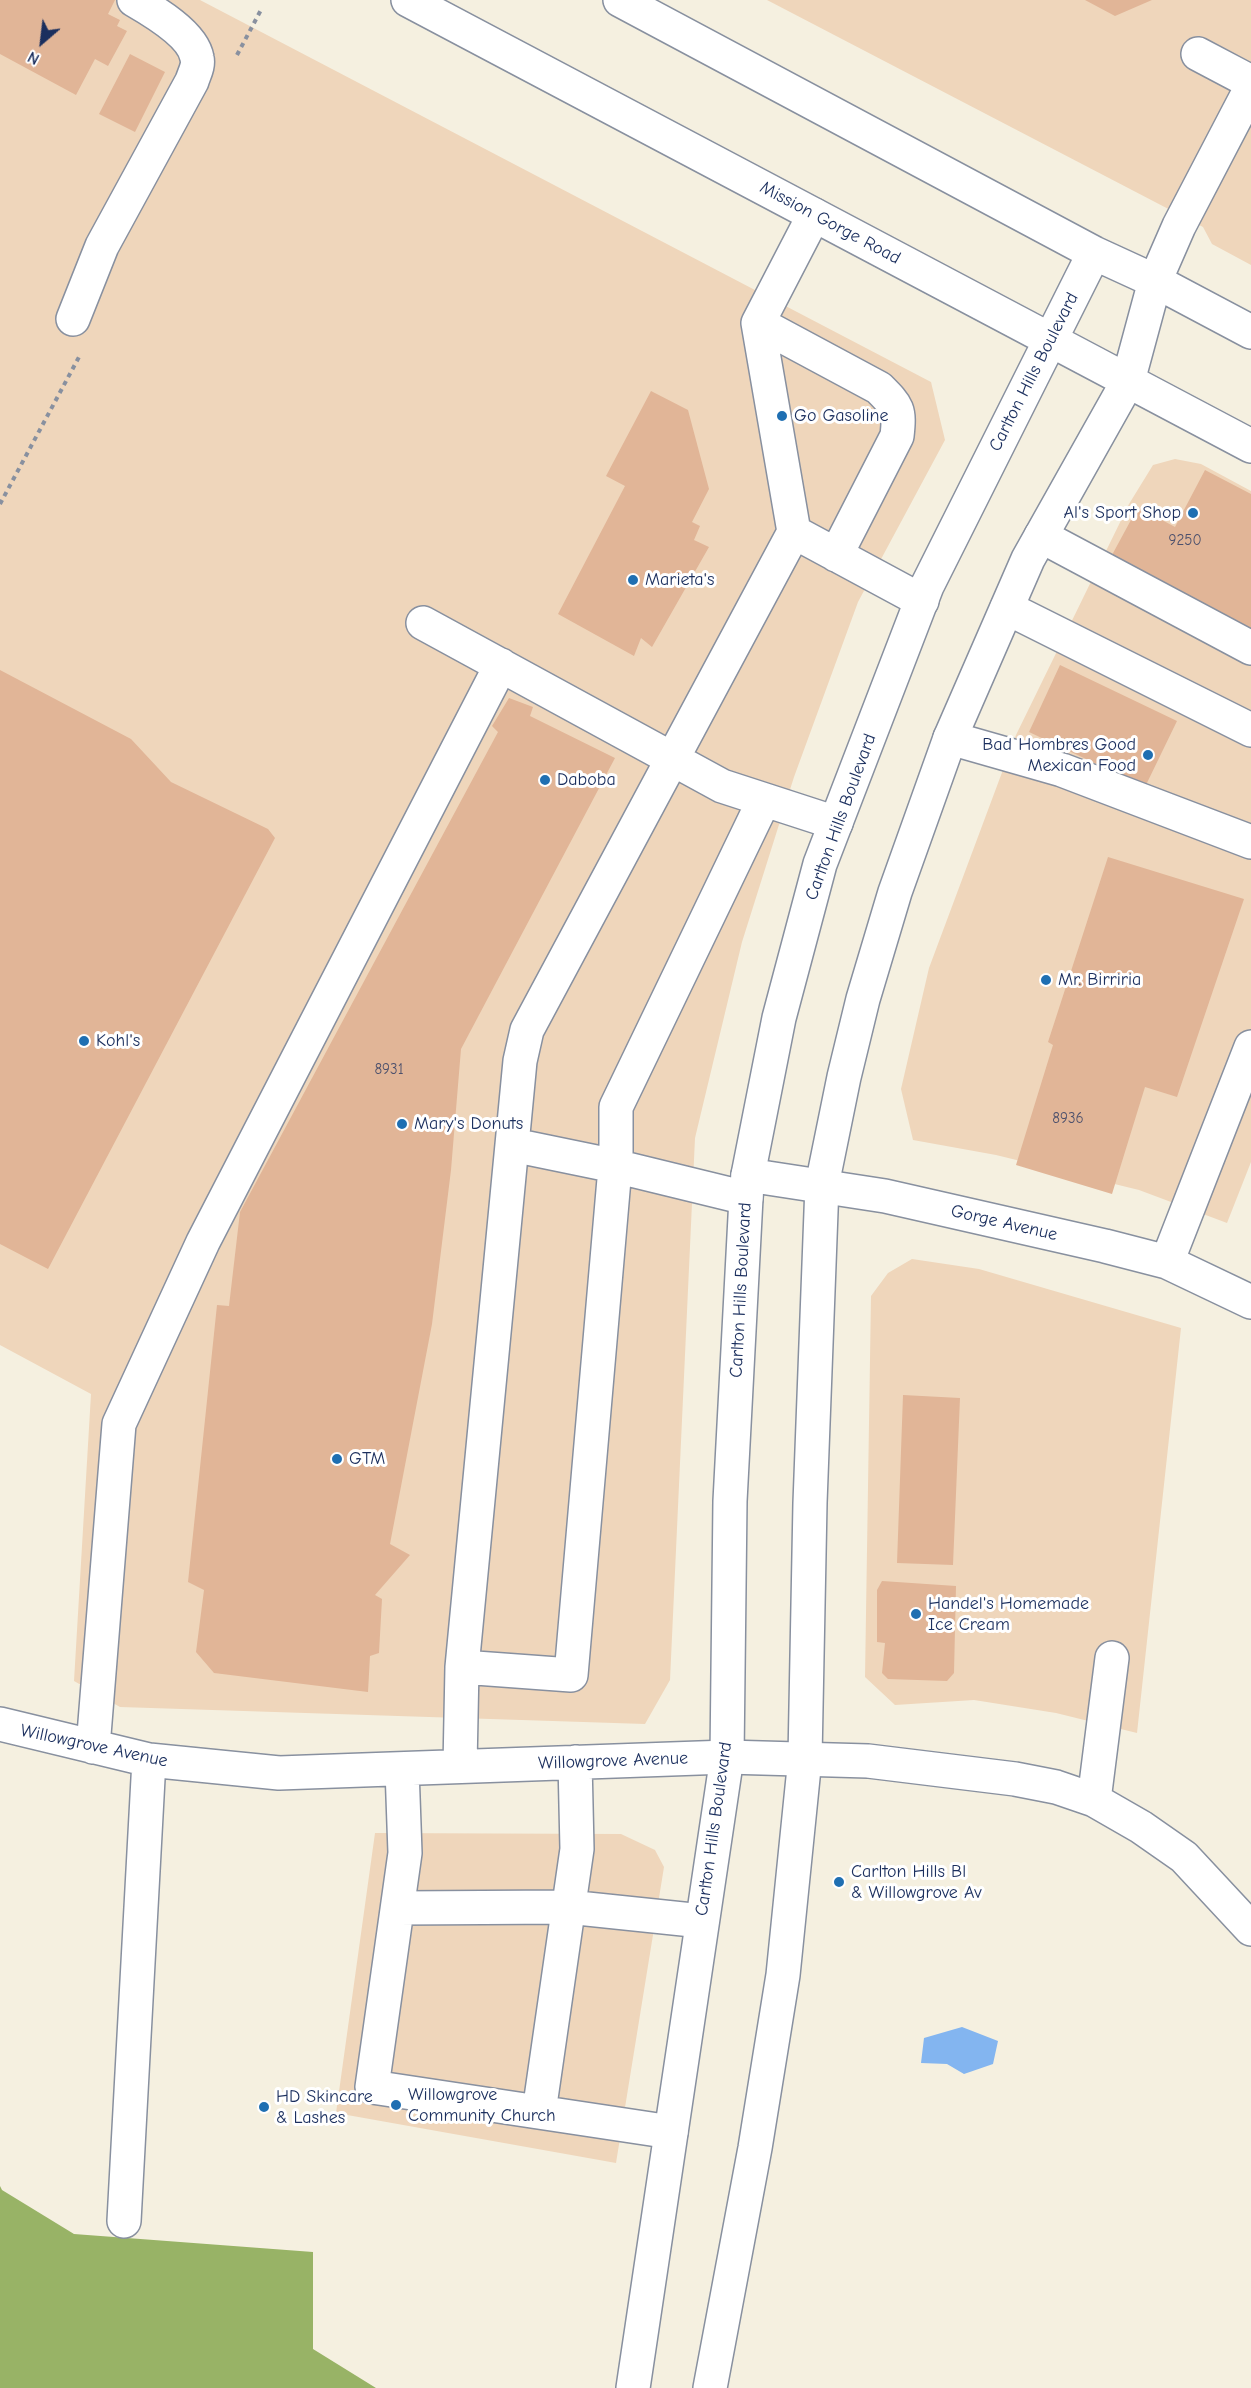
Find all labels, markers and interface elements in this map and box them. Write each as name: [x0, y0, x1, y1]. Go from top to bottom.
north arrow: [12, 12, 72, 72]
text: N: [25, 47, 42, 68]
street label: Mission Gorge Road: [756, 177, 904, 269]
street label: Carlton Hills Boulevard: [985, 289, 1083, 455]
place label: Go Gasoline: [794, 405, 889, 427]
marker: Go Gasoline: [775, 409, 789, 423]
place label: Al's Sport Shop: [1064, 502, 1181, 524]
marker: Al's Sport Shop: [1186, 506, 1200, 520]
house number: 9250: [1168, 532, 1202, 550]
place label: Marieta's: [645, 569, 715, 591]
marker: Marieta's: [626, 573, 640, 587]
street label: Carlton Hills Boulevard: [801, 731, 881, 903]
place label: Bad Hombres Good Mexican Food: [982, 734, 1136, 777]
marker: Bad Hombres Good Mexican Food: [1141, 748, 1155, 762]
place label: Daboba: [557, 769, 616, 791]
marker: Daboba: [538, 773, 552, 787]
place label: Mr. Birriria: [1058, 969, 1141, 991]
marker: Mr. Birriria: [1039, 973, 1053, 987]
place label: Kohl's: [96, 1030, 140, 1052]
marker: Kohl's: [77, 1034, 91, 1048]
house number: 8931: [374, 1061, 404, 1079]
house number: 8936: [1052, 1110, 1084, 1128]
place label: Mary's Donuts: [414, 1113, 523, 1135]
marker: Mary's Donuts: [395, 1117, 409, 1131]
street label: Gorge Avenue: [949, 1200, 1059, 1246]
street label: Carlton Hills Boulevard: [726, 1202, 756, 1378]
place label: GTM: [349, 1448, 385, 1470]
marker: GTM: [330, 1452, 344, 1466]
place label: Handel's Homemade Ice Cream: [928, 1593, 1089, 1636]
marker: Handel's Homemade Ice Cream: [909, 1607, 923, 1621]
street label: Willowgrove Avenue: [18, 1720, 170, 1772]
street label: Carlton Hills Boulevard: [691, 1741, 737, 1917]
street label: Willowgrove Avenue: [538, 1748, 688, 1774]
place label: Carlton Hills Bl & Willowgrove Av: [851, 1861, 982, 1904]
marker: Carlton Hills Bl & Willowgrove Av: [832, 1875, 846, 1889]
place label: Willowgrove Community Church: [408, 2084, 556, 2126]
place label: HD Skincare & Lashes: [276, 2086, 373, 2128]
marker: Willowgrove Community Church: [389, 2098, 403, 2112]
marker: HD Skincare & Lashes: [257, 2100, 271, 2114]

